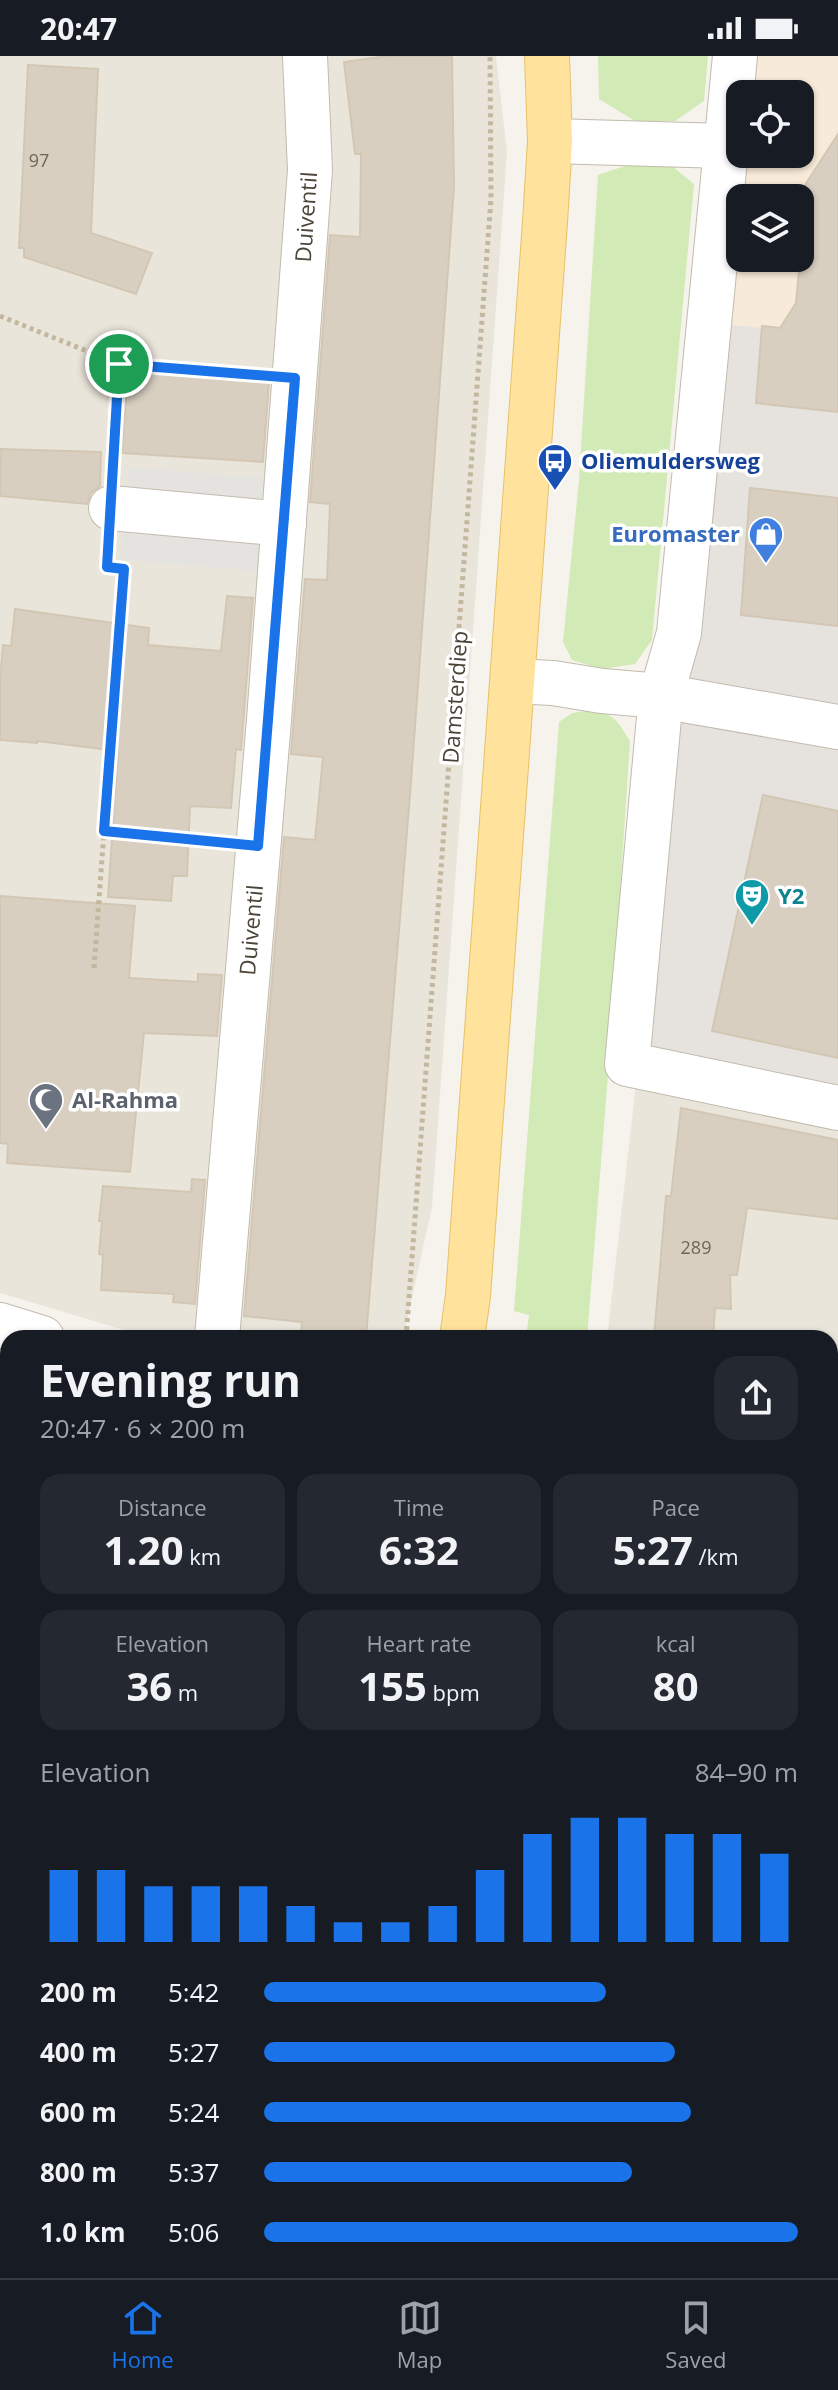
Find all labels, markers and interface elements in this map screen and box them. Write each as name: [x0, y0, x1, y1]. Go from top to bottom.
text: 20:47: [40, 8, 117, 49]
map controls: [726, 80, 814, 272]
button: locate: [726, 80, 814, 168]
house number: 97: [29, 148, 49, 172]
street label: Duiventil: [287, 171, 323, 263]
button: layers: [726, 184, 814, 272]
pin: [85, 330, 153, 398]
icon: arrive: [97, 342, 141, 386]
bus stop icon: Oliemuldersweg: [536, 442, 574, 492]
place label: Oliemuldersweg: [581, 445, 760, 475]
shop icon: Euromaster: [747, 515, 785, 565]
place label: Euromaster: [611, 518, 740, 548]
street label: Damsterdiep: [434, 630, 474, 764]
theatre icon: Y2: [733, 877, 771, 927]
place label: Y2: [778, 880, 804, 910]
street label: Duiventil: [231, 883, 269, 976]
mosque icon: Al-Rahma: [27, 1081, 65, 1131]
place label: Al-Rahma: [72, 1084, 178, 1114]
house number: 289: [681, 1235, 711, 1259]
text: Evening run: [40, 1350, 301, 1410]
button: share: [714, 1356, 798, 1440]
text: 20:47 · 6 × 200 m: [40, 1410, 245, 1446]
text: Distance: [118, 1492, 207, 1522]
text: Time: [394, 1492, 444, 1522]
text: Pace: [651, 1492, 700, 1522]
text: 1.20: [103, 1522, 184, 1577]
text: 6:32: [379, 1522, 459, 1577]
text: 5:27: [613, 1522, 693, 1577]
text: km: [184, 1541, 221, 1571]
text: /km: [693, 1541, 739, 1571]
text: Elevation: [116, 1628, 209, 1658]
text: Heart rate: [367, 1628, 471, 1658]
text: kcal: [656, 1628, 696, 1658]
text: 36: [126, 1658, 172, 1713]
text: 155: [358, 1658, 427, 1713]
text: 80: [653, 1658, 699, 1713]
text: m: [172, 1677, 198, 1707]
text: bpm: [427, 1677, 480, 1707]
text: Elevation: [40, 1754, 150, 1790]
text: 84–90 m: [695, 1754, 798, 1790]
text: 200 m: [40, 1974, 117, 2010]
text: 5:42: [168, 1974, 219, 2010]
text: 400 m: [40, 2034, 117, 2070]
text: 5:27: [168, 2034, 219, 2070]
text: 600 m: [40, 2094, 117, 2130]
text: 5:24: [168, 2094, 219, 2130]
text: 800 m: [40, 2154, 117, 2190]
text: 5:37: [168, 2154, 219, 2190]
text: 1.0 km: [40, 2214, 126, 2250]
text: 5:06: [168, 2214, 219, 2250]
tab: Home: [112, 2296, 174, 2374]
tab: Map: [397, 2296, 442, 2374]
tab: Saved: [665, 2296, 726, 2374]

